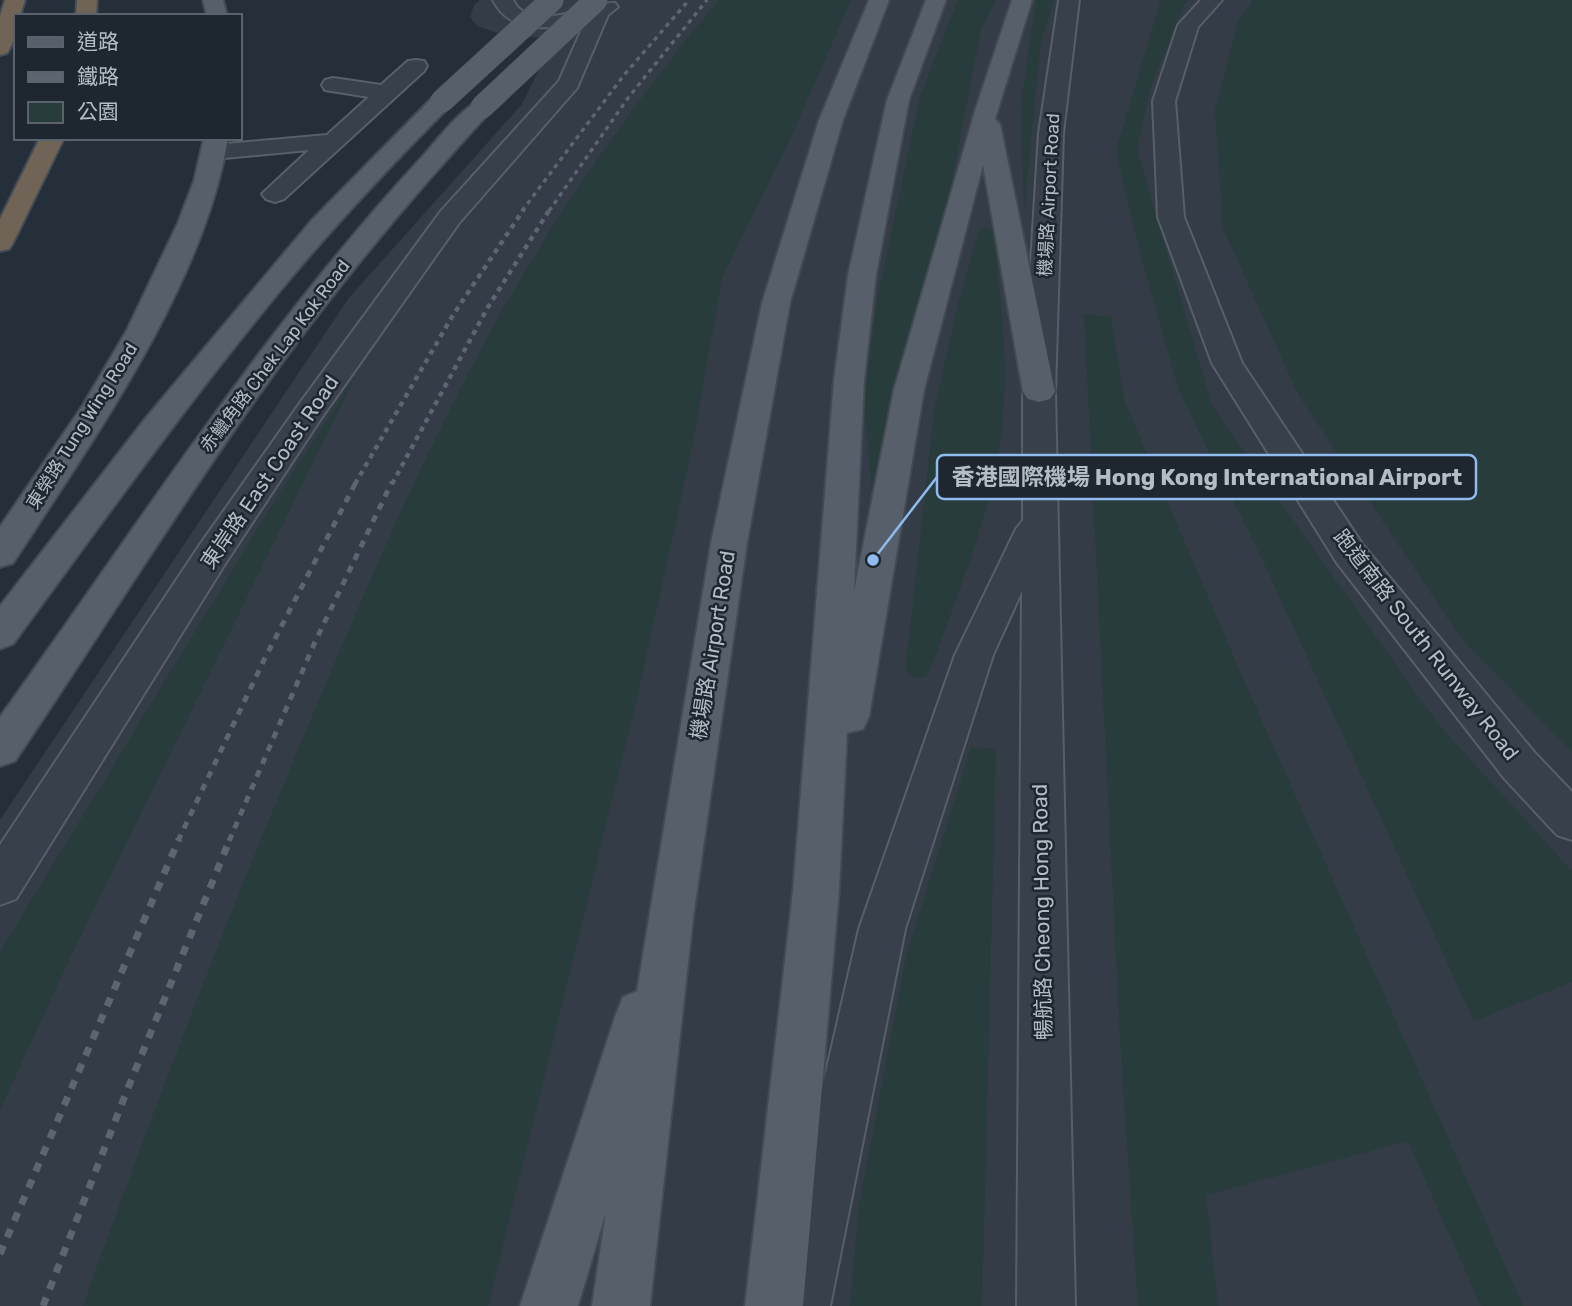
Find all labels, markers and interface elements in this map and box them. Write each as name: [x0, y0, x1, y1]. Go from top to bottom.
legend: [14, 14, 242, 140]
text: 道路: [77, 29, 119, 54]
text: 鐵路: [77, 64, 119, 89]
text: 公園: [77, 99, 119, 124]
street label: 機場路 Airport Road: [1034, 113, 1064, 277]
street label: 赤鱲角路 Chek Lap Kok Road: [196, 256, 354, 456]
street label: 東榮路 Tung Wing Road: [22, 339, 142, 513]
street label: 東岸路 East Coast Road: [195, 370, 344, 573]
callout: 香港國際機場 Hong Kong International Airport: [937, 455, 1476, 499]
text: 香港國際機場 Hong Kong International Airport: [952, 463, 1462, 491]
street label: 跑道南路 South Runway Road: [1329, 524, 1524, 765]
street label: 機場路 Airport Road: [685, 549, 740, 741]
street label: 暢航路 Cheong Hong Road: [1027, 784, 1056, 1040]

